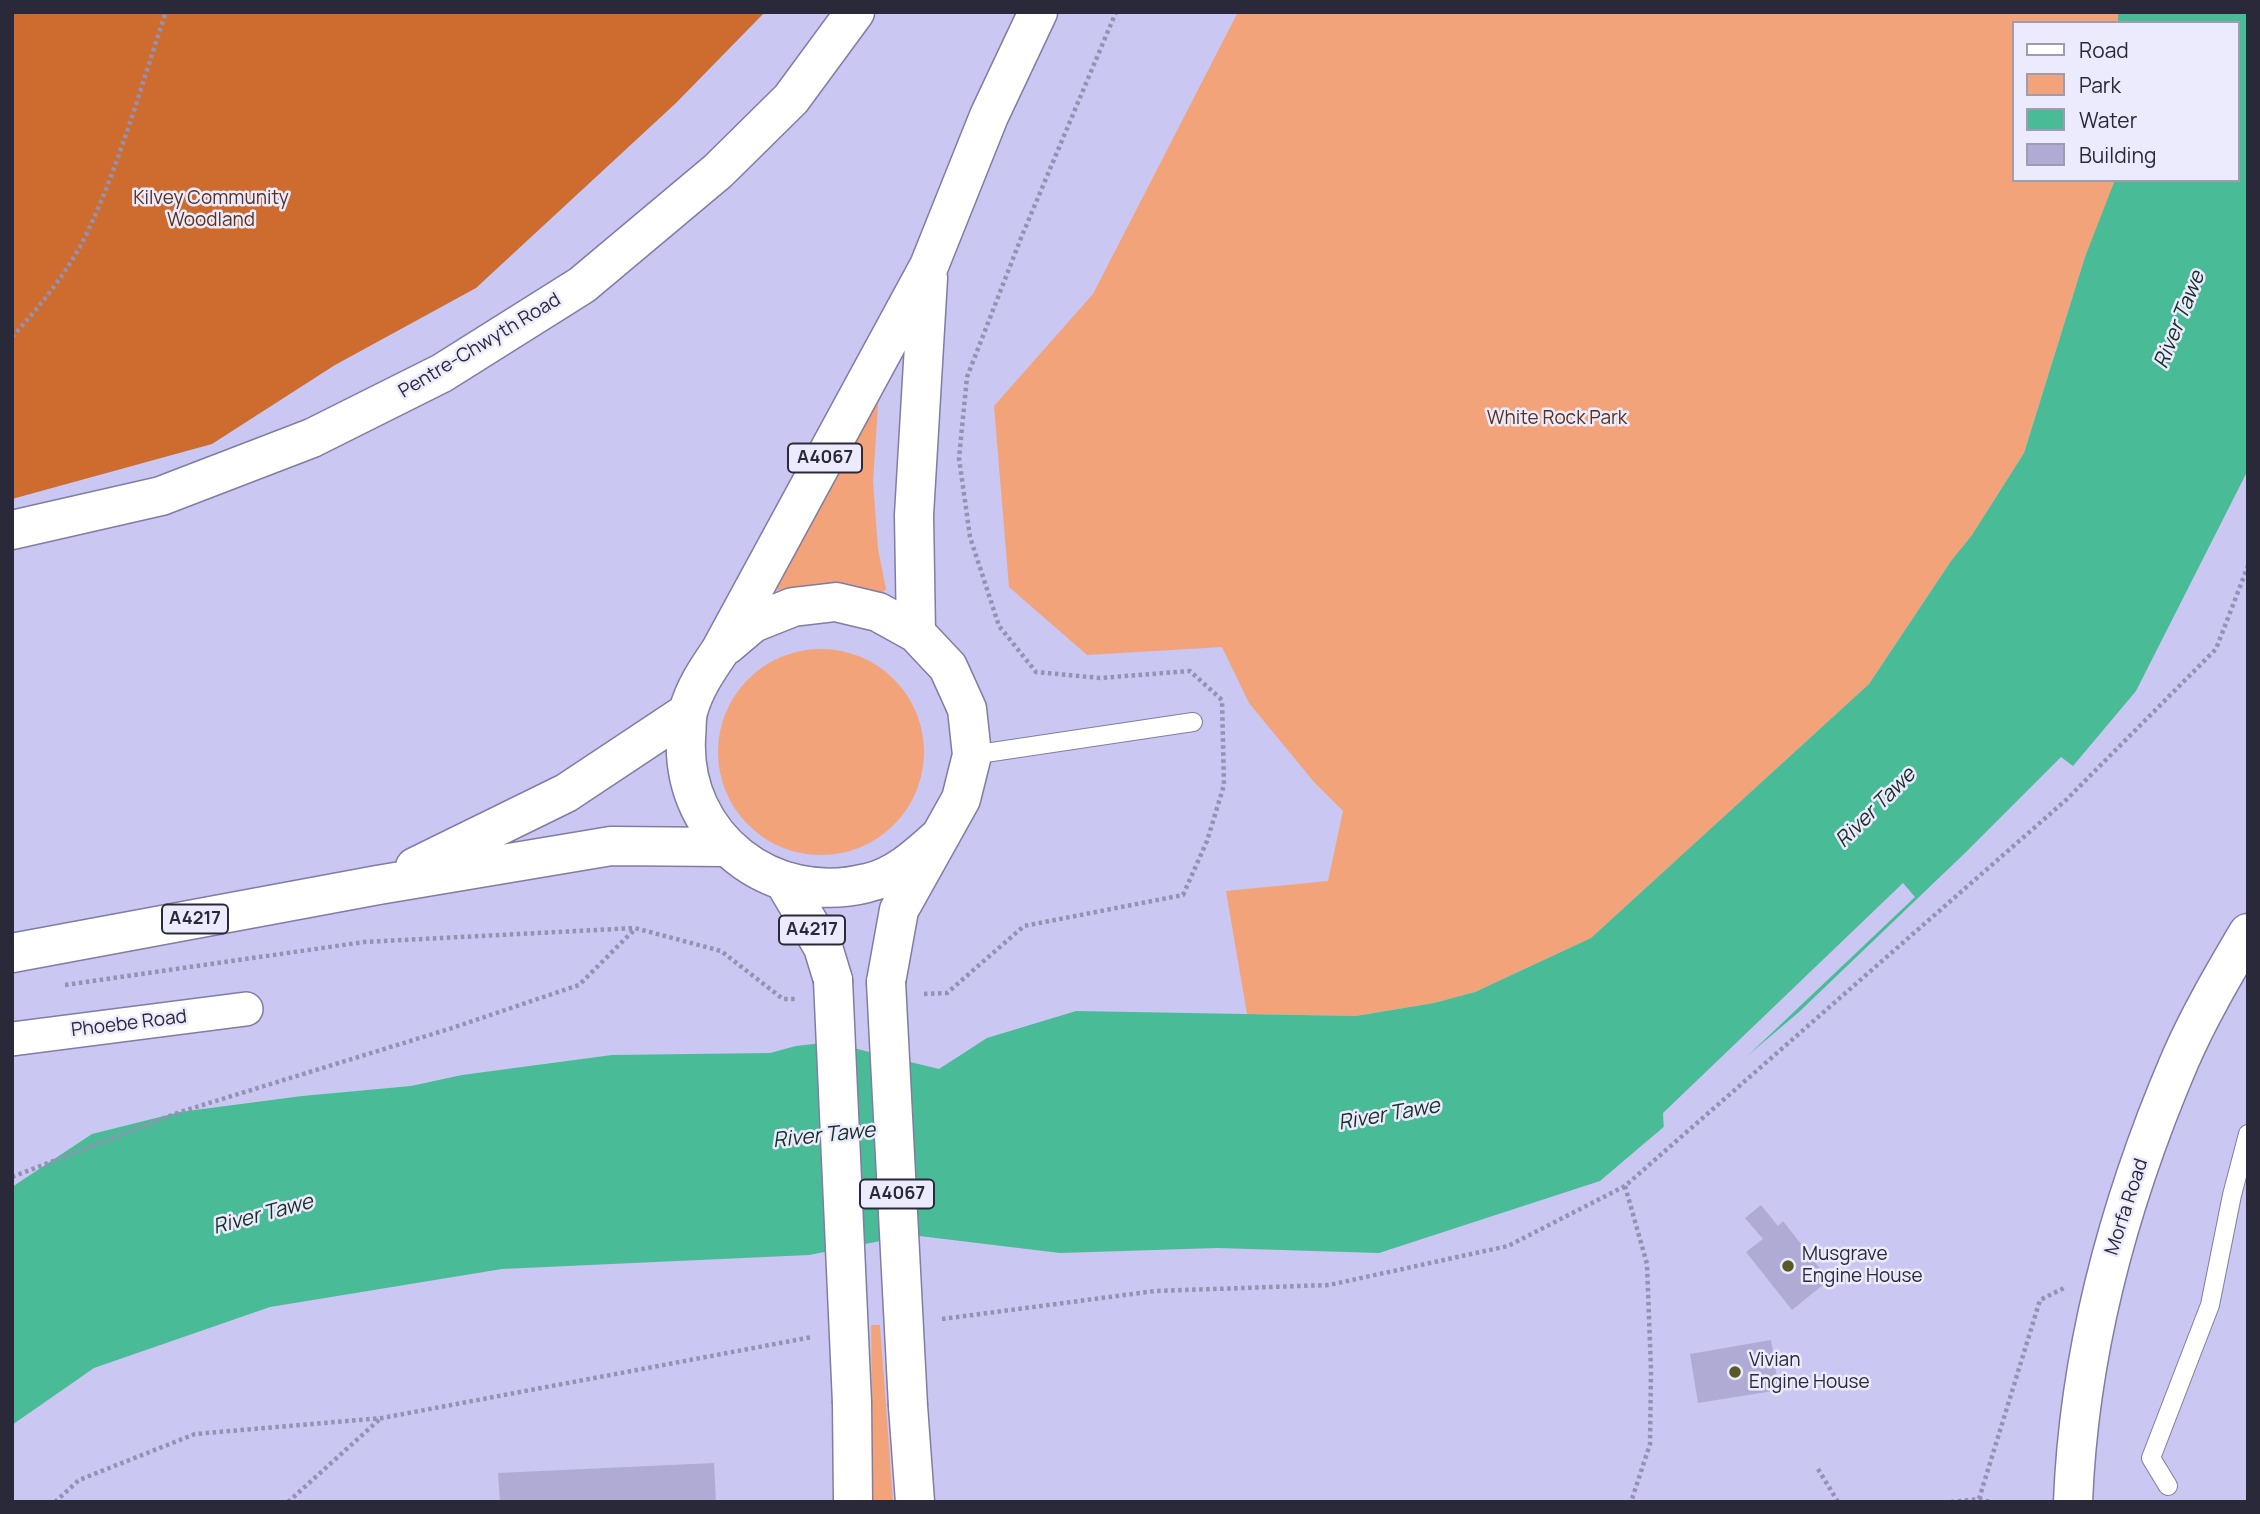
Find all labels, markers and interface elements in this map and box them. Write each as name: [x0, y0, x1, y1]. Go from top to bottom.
legend: [2011, 21, 2239, 182]
text: Road: [2079, 36, 2129, 64]
text: Park: [2079, 71, 2121, 99]
text: Water: [2079, 106, 2137, 134]
text: Building: [2079, 141, 2156, 169]
park label: Kilvey Community Woodland: [133, 188, 289, 232]
water label: River Tawe: [2149, 268, 2211, 372]
street label: Pentre-Chwyth Road: [395, 289, 565, 403]
park label: White Rock Park: [1487, 408, 1627, 430]
road number: A4067: [788, 444, 862, 472]
water label: River Tawe: [1831, 763, 1921, 853]
road number: A4217: [162, 904, 228, 934]
road number: A4217: [779, 916, 845, 945]
street label: Phoebe Road: [70, 1006, 188, 1042]
water label: River Tawe: [1336, 1094, 1442, 1136]
water label: River Tawe: [772, 1118, 876, 1154]
street label: Morfa Road: [2101, 1156, 2153, 1258]
road number: A4067: [860, 1180, 934, 1209]
water label: River Tawe: [210, 1190, 316, 1240]
place label: Musgrave Engine House: [1802, 1244, 1923, 1288]
marker: Musgrave Engine House: [1780, 1258, 1796, 1274]
place label: Vivian Engine House: [1749, 1350, 1870, 1394]
marker: Vivian Engine House: [1727, 1364, 1743, 1380]

